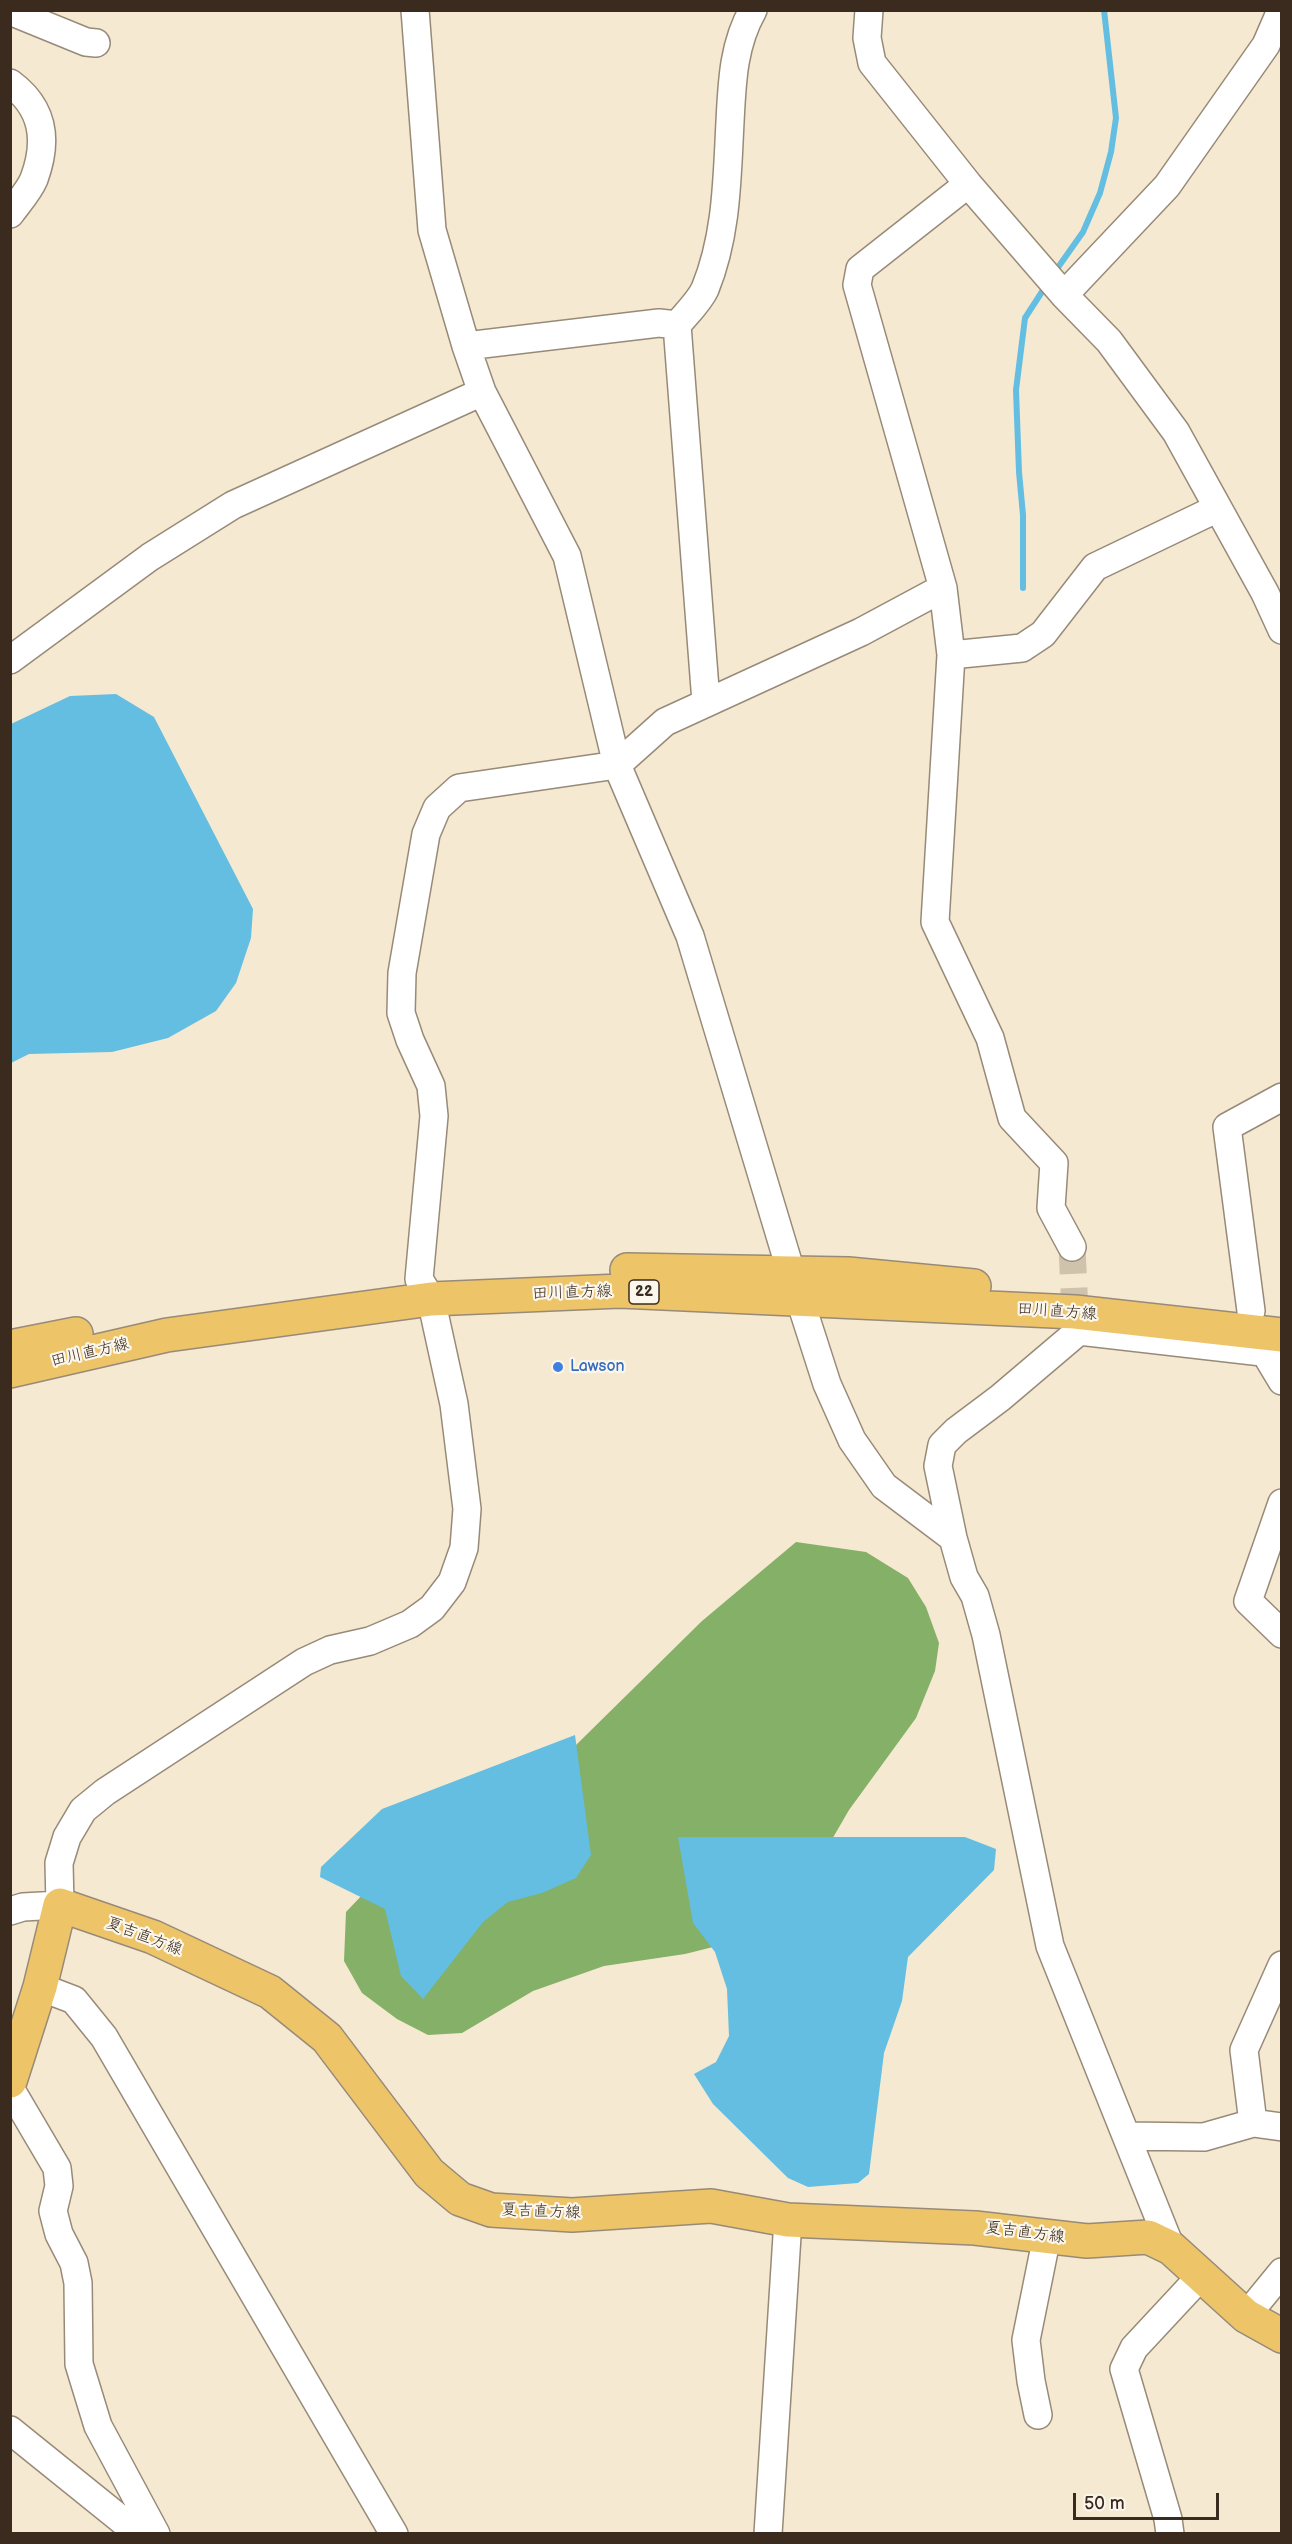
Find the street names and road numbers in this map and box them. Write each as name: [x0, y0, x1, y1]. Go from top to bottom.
road number: 22: [629, 1280, 659, 1304]
street label: 田川直方線: [532, 1282, 612, 1304]
street label: 田川直方線: [1016, 1300, 1098, 1324]
street label: 田川直方線: [49, 1335, 131, 1371]
street label: 夏吉直方線: [103, 1914, 185, 1960]
street label: 夏吉直方線: [501, 2201, 581, 2223]
street label: 夏吉直方線: [984, 2219, 1066, 2247]

